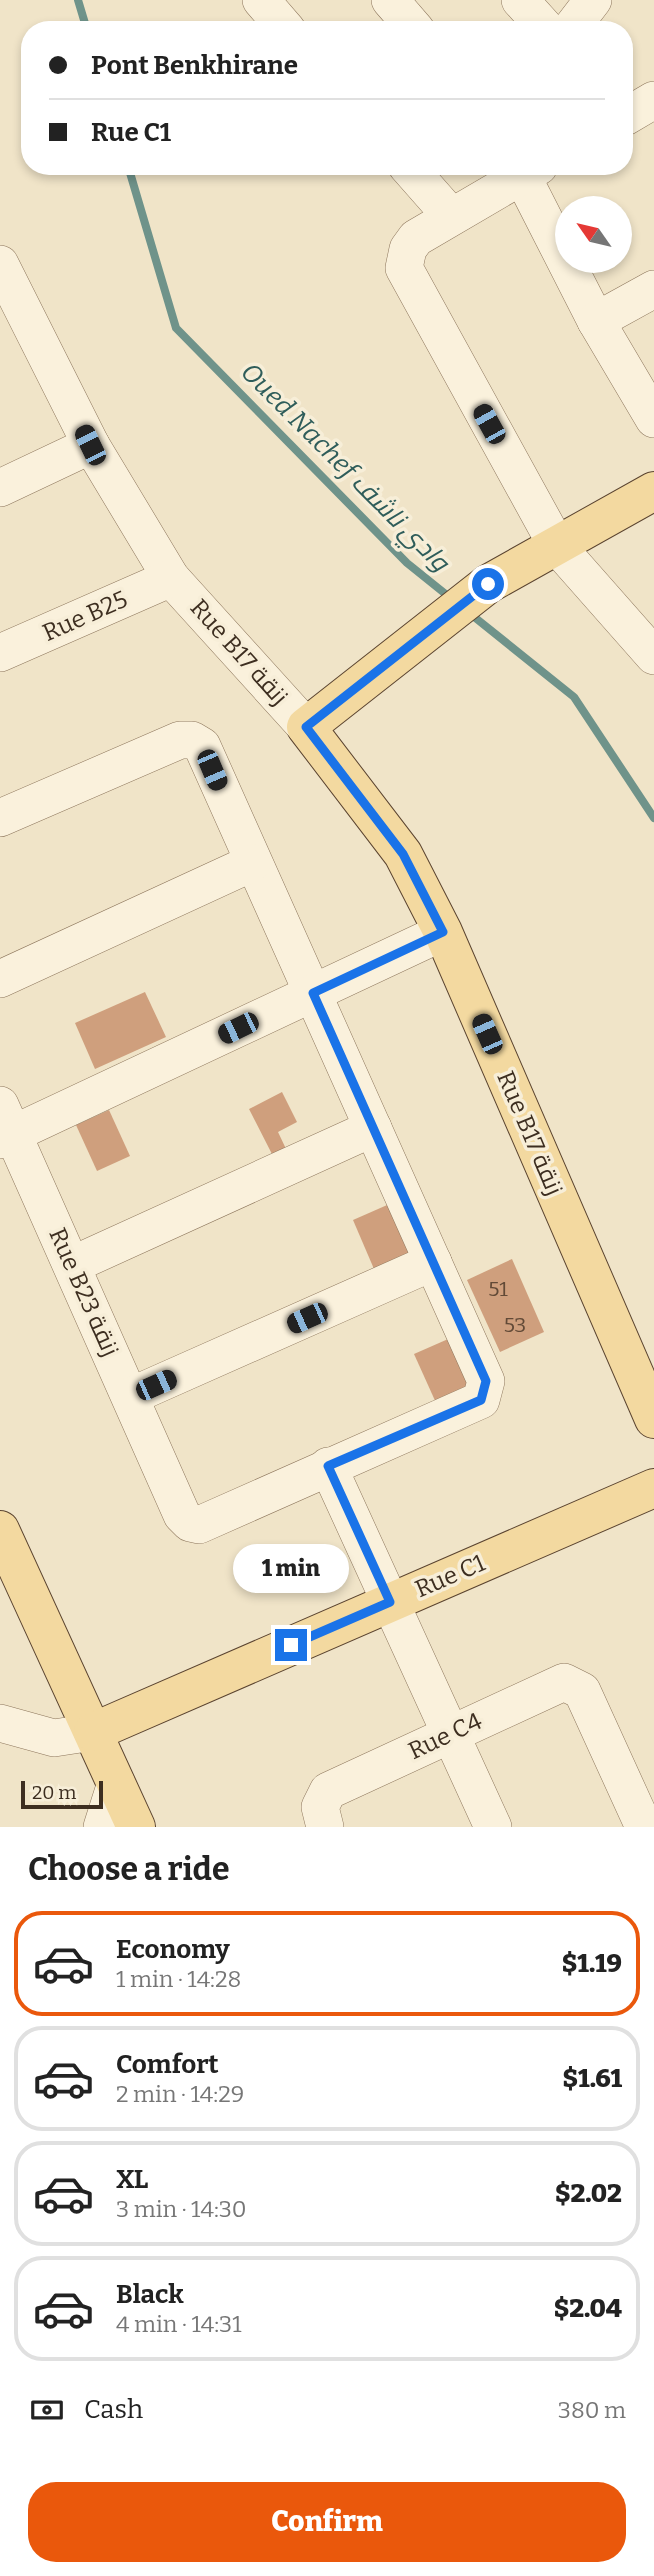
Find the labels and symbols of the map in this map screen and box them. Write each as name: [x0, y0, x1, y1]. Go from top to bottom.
north arrow: [555, 196, 632, 273]
water label: Oued Nachef وادي ناشف: [231, 356, 457, 582]
car: [470, 401, 509, 447]
car: [72, 422, 109, 468]
route start: [472, 568, 504, 600]
street label: Rue B25: [38, 585, 132, 647]
street label: Rue B17 زنقة: [184, 594, 294, 710]
car: [195, 747, 230, 793]
car: [215, 1009, 262, 1047]
car: [469, 1011, 506, 1057]
street label: Rue B17 زنقة: [491, 1067, 569, 1199]
street label: Rue B23 زنقة: [43, 1224, 125, 1360]
house number: 51: [488, 1276, 508, 1302]
car: [284, 1300, 331, 1336]
house number: 53: [504, 1312, 526, 1338]
car: [133, 1367, 180, 1403]
callout: 1 min: [233, 1544, 349, 1592]
street label: Rue C1: [411, 1549, 489, 1603]
route end: [275, 1629, 307, 1661]
street label: Rue C4: [404, 1707, 486, 1765]
scale bar: [21, 1778, 103, 1810]

